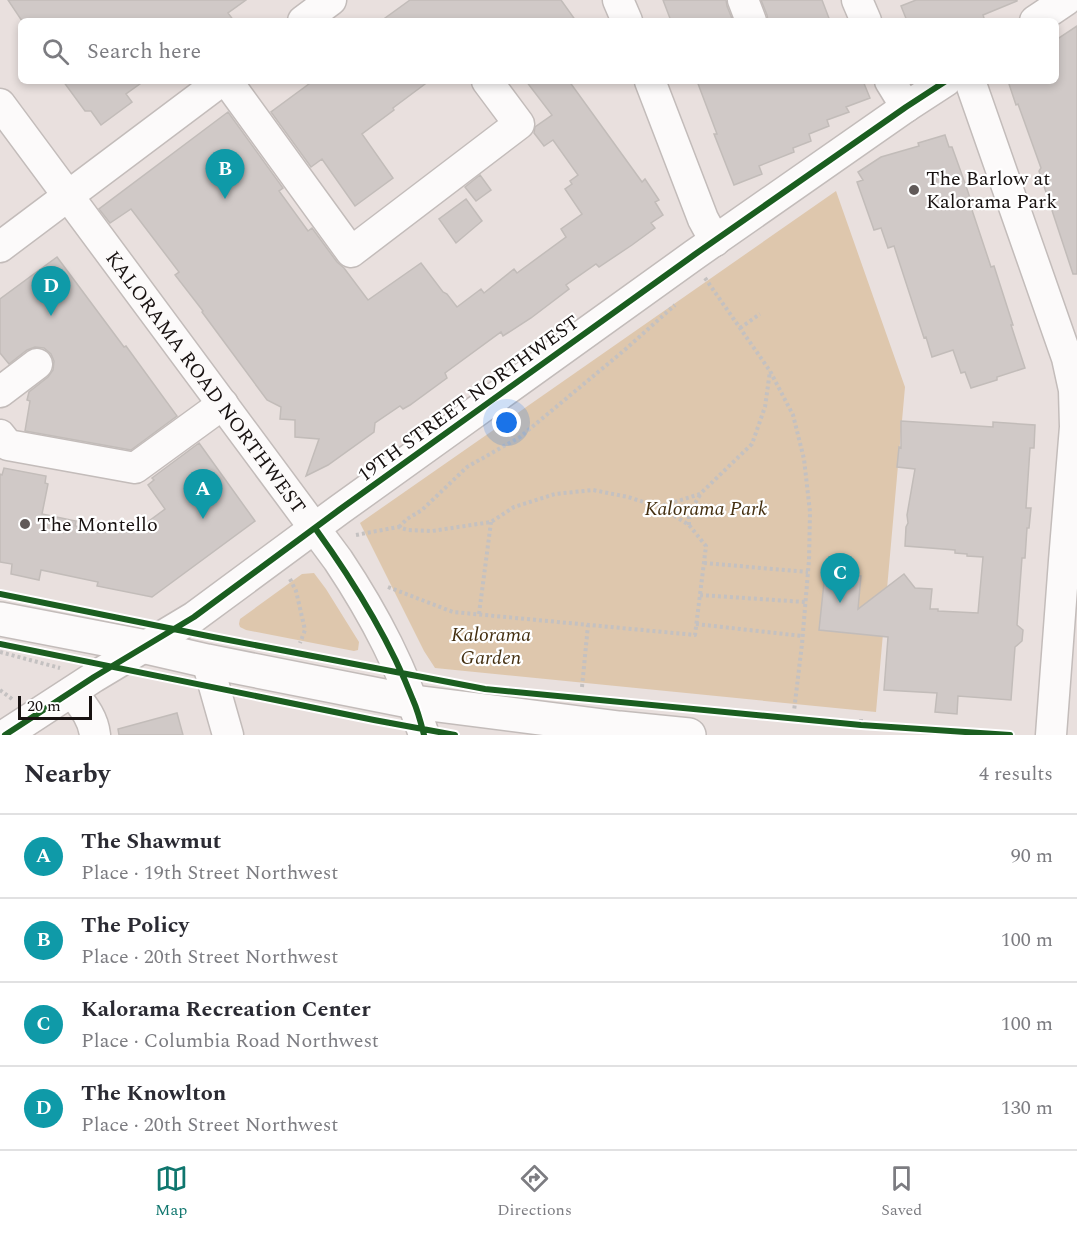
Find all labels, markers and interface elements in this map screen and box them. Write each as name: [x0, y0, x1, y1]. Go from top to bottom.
search box: [18, 18, 1059, 84]
icon: search: [39, 35, 72, 68]
text: Search here: [87, 35, 201, 68]
pin: B: [206, 150, 244, 199]
place label: The Barlow at Kalorama Park: [926, 164, 1057, 217]
marker: The Barlow at Kalorama Park: [907, 183, 921, 197]
street label: KALORAMA ROAD NORTHWEST: [100, 247, 312, 517]
pin: D: [32, 266, 70, 316]
street label: 19TH STREET NORTHWEST: [351, 308, 586, 490]
your location: [492, 408, 521, 437]
pin: A: [184, 470, 222, 519]
park label: Kalorama Park: [645, 494, 768, 524]
place label: The Montello: [37, 510, 158, 540]
marker: The Montello: [18, 517, 32, 531]
pin: C: [820, 554, 860, 603]
park label: Kalorama Garden: [451, 620, 531, 673]
scale bar: [18, 693, 92, 720]
text: 20 m: [27, 694, 61, 718]
text: Nearby: [24, 754, 110, 794]
text: 4 results: [979, 759, 1053, 789]
text: The Shawmut: [81, 825, 221, 858]
text: A: [36, 841, 51, 871]
text: 90 m: [1011, 841, 1053, 871]
text: Place · 19th Street Northwest: [81, 858, 338, 888]
text: The Policy: [81, 909, 189, 942]
text: B: [36, 925, 51, 955]
text: 100 m: [1001, 925, 1053, 955]
text: Place · 20th Street Northwest: [81, 942, 338, 972]
text: Kalorama Recreation Center: [81, 993, 371, 1026]
text: C: [36, 1009, 51, 1039]
text: 100 m: [1001, 1009, 1053, 1039]
text: Place · Columbia Road Northwest: [81, 1026, 379, 1056]
text: The Knowlton: [81, 1077, 226, 1110]
text: D: [35, 1093, 52, 1123]
text: 130 m: [1001, 1093, 1053, 1123]
text: Place · 20th Street Northwest: [81, 1110, 338, 1140]
tab: Map: [155, 1162, 188, 1222]
tab: Directions: [497, 1162, 572, 1222]
tab: Saved: [881, 1162, 922, 1222]

